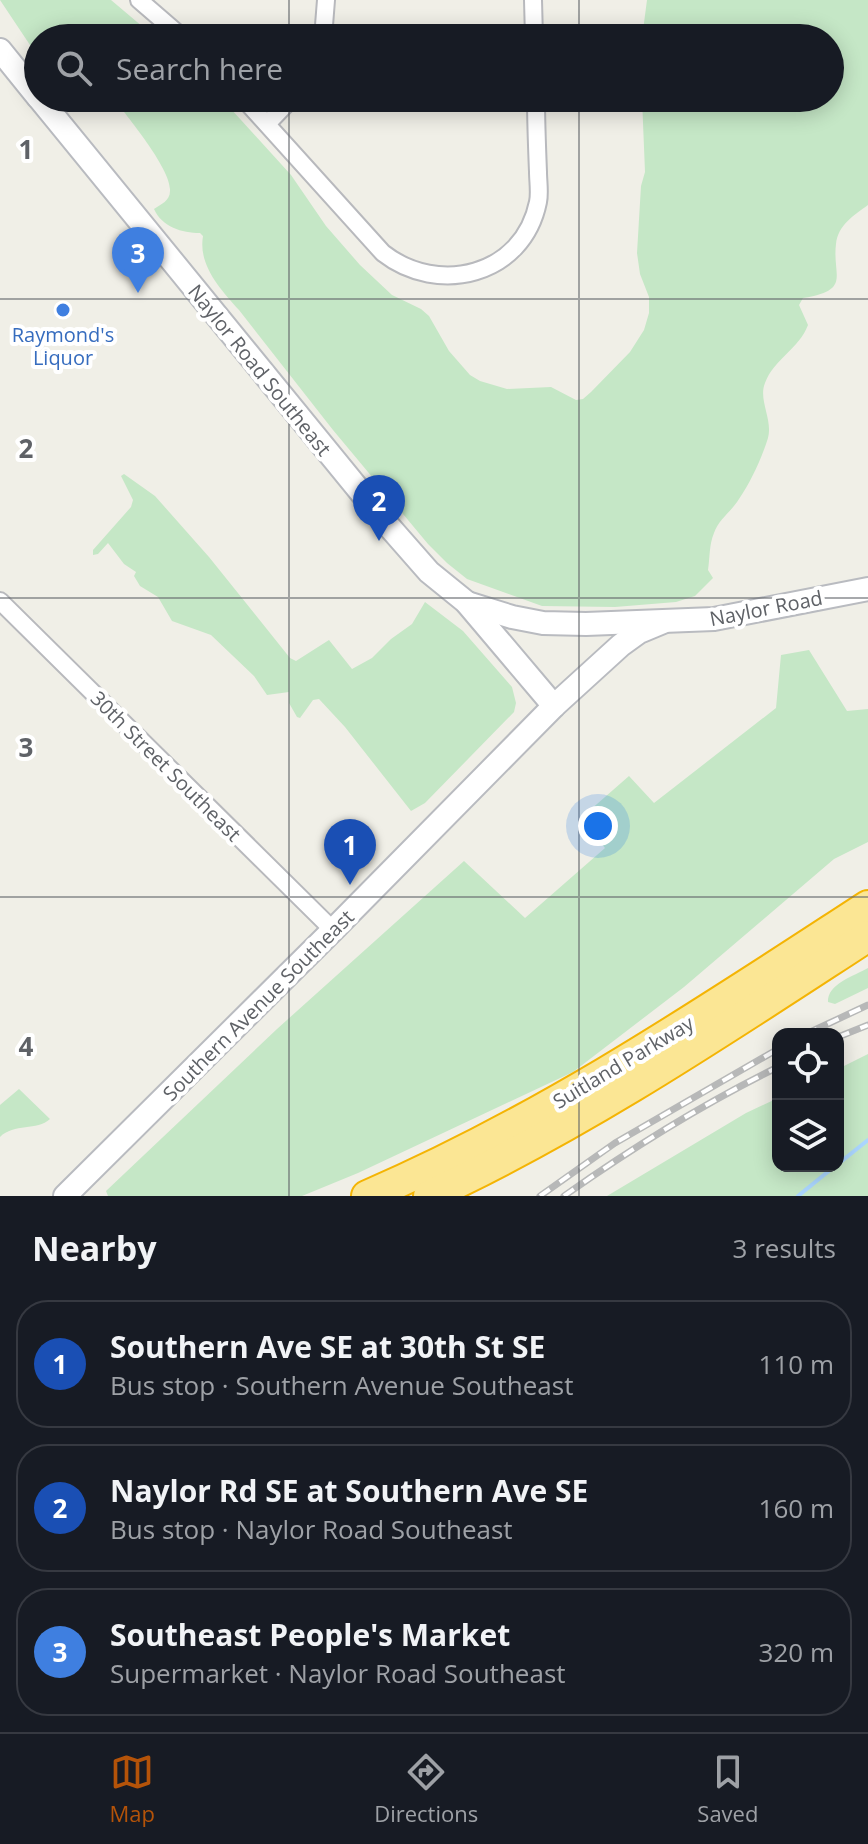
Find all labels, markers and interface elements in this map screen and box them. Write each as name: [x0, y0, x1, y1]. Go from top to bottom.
search box: [24, 24, 844, 112]
icon: search: [52, 46, 96, 90]
text: Search here: [116, 48, 283, 89]
text: 1: [19, 131, 33, 167]
pin: 3: [112, 227, 164, 293]
street label: Naylor Road Southeast: [182, 279, 338, 461]
marker: Raymond's Liquor: [54, 301, 72, 319]
place label: Raymond's Liquor: [12, 321, 114, 371]
text: 2: [19, 430, 34, 466]
pin: 2: [353, 475, 405, 541]
street label: Naylor Road: [707, 584, 825, 632]
street label: 30th Street Southeast: [85, 685, 247, 847]
text: 3: [19, 729, 33, 765]
your location: [578, 806, 618, 846]
pin: 1: [324, 819, 376, 885]
street label: Southern Avenue Southeast: [157, 904, 359, 1106]
street label: Suitland Parkway: [548, 1009, 699, 1115]
text: 4: [19, 1028, 34, 1064]
map controls: [772, 1028, 844, 1172]
button: locate: [772, 1028, 844, 1100]
button: layers: [772, 1100, 844, 1172]
text: Nearby: [32, 1225, 157, 1271]
text: 3 results: [733, 1230, 836, 1266]
text: Southern Ave SE at 30th St SE: [110, 1326, 545, 1367]
text: 1: [53, 1346, 67, 1382]
text: 110 m: [759, 1346, 834, 1382]
text: Bus stop · Southern Avenue Southeast: [110, 1367, 573, 1403]
text: Naylor Rd SE at Southern Ave SE: [110, 1470, 588, 1511]
text: 2: [53, 1490, 67, 1526]
text: 160 m: [759, 1490, 834, 1526]
text: Bus stop · Naylor Road Southeast: [110, 1511, 513, 1547]
text: Southeast People's Market: [110, 1614, 510, 1655]
text: 3: [53, 1634, 67, 1670]
text: 320 m: [759, 1634, 834, 1670]
text: Supermarket · Naylor Road Southeast: [110, 1655, 566, 1691]
tab: Map: [110, 1750, 155, 1828]
tab: Directions: [374, 1750, 478, 1828]
tab: Saved: [697, 1750, 758, 1828]

